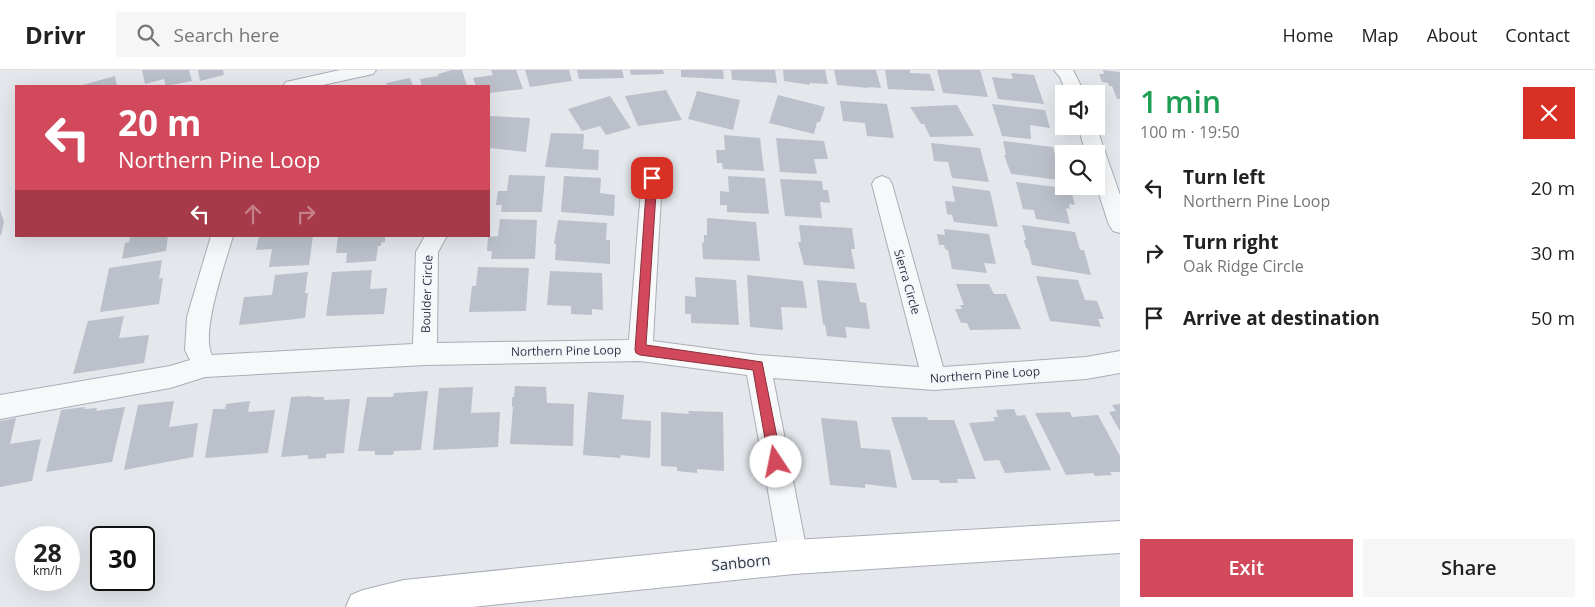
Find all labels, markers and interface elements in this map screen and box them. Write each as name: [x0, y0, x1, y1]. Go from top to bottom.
search box: [116, 12, 466, 57]
text: Drivr: [25, 18, 86, 51]
icon: search: [134, 21, 162, 49]
text: Search here: [174, 22, 279, 48]
text: Home: [1283, 23, 1333, 47]
text: Map: [1361, 23, 1399, 47]
text: About: [1427, 23, 1477, 47]
text: Contact: [1505, 23, 1570, 47]
text: 1 min: [1140, 81, 1221, 122]
map controls: [1055, 85, 1105, 195]
button: sound: [1055, 85, 1105, 135]
button: close: [1523, 87, 1575, 139]
text: 20 m: [118, 99, 201, 146]
icon: left: [35, 105, 100, 170]
text: 100 m · 19:50: [1140, 121, 1240, 143]
text: Northern Pine Loop: [118, 144, 320, 174]
button: search: [1055, 145, 1105, 195]
pin: [631, 157, 673, 199]
icon: arrive: [638, 164, 666, 192]
text: Turn left: [1183, 164, 1265, 190]
icon: left: [1140, 174, 1168, 202]
text: 20 m: [1531, 175, 1575, 201]
text: Northern Pine Loop: [1183, 190, 1330, 212]
icon: left: [186, 200, 214, 228]
icon: ahead: [239, 200, 267, 228]
icon: right: [292, 200, 320, 228]
text: Turn right: [1183, 229, 1278, 255]
icon: right: [1140, 239, 1168, 267]
text: 30 m: [1531, 240, 1575, 266]
street label: Sierra Circle: [890, 247, 925, 317]
street label: Boulder Circle: [417, 254, 436, 333]
text: Oak Ridge Circle: [1183, 255, 1304, 277]
icon: arrive: [1140, 304, 1168, 332]
text: Arrive at destination: [1183, 305, 1380, 331]
text: 50 m: [1531, 305, 1575, 331]
street label: Northern Pine Loop: [511, 341, 621, 360]
street label: Northern Pine Loop: [929, 362, 1041, 387]
position arrow: [749, 435, 801, 487]
speed limit sign: 30: [90, 526, 155, 591]
text: 28: [33, 535, 62, 569]
button: Exit: [1140, 539, 1353, 597]
button: Share: [1363, 539, 1575, 597]
street label: Sanborn: [710, 549, 771, 575]
text: km/h: [33, 562, 62, 579]

